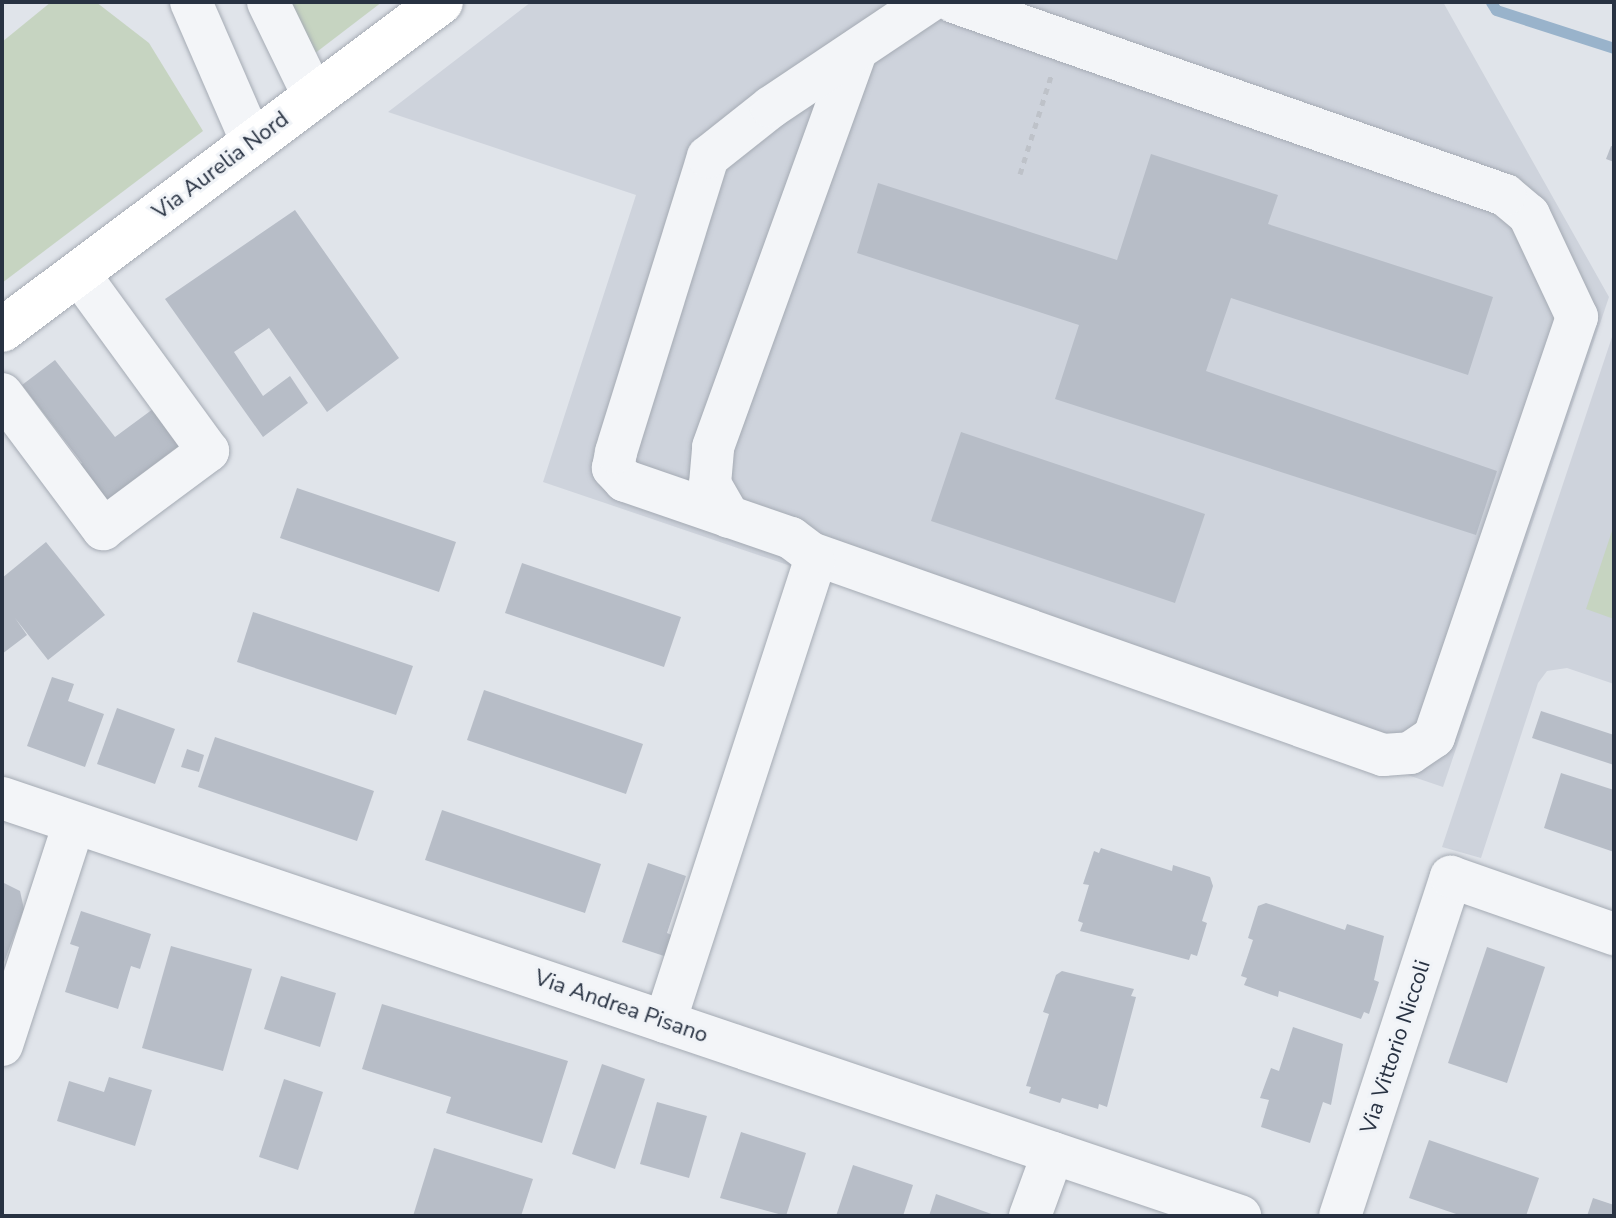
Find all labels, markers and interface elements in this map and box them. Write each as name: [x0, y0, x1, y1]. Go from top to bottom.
street label: Via Aurelia Nord: [148, 106, 294, 226]
street label: Via Vittorio Niccoli: [1355, 957, 1437, 1137]
street label: Via Andrea Pisano: [531, 965, 711, 1049]

